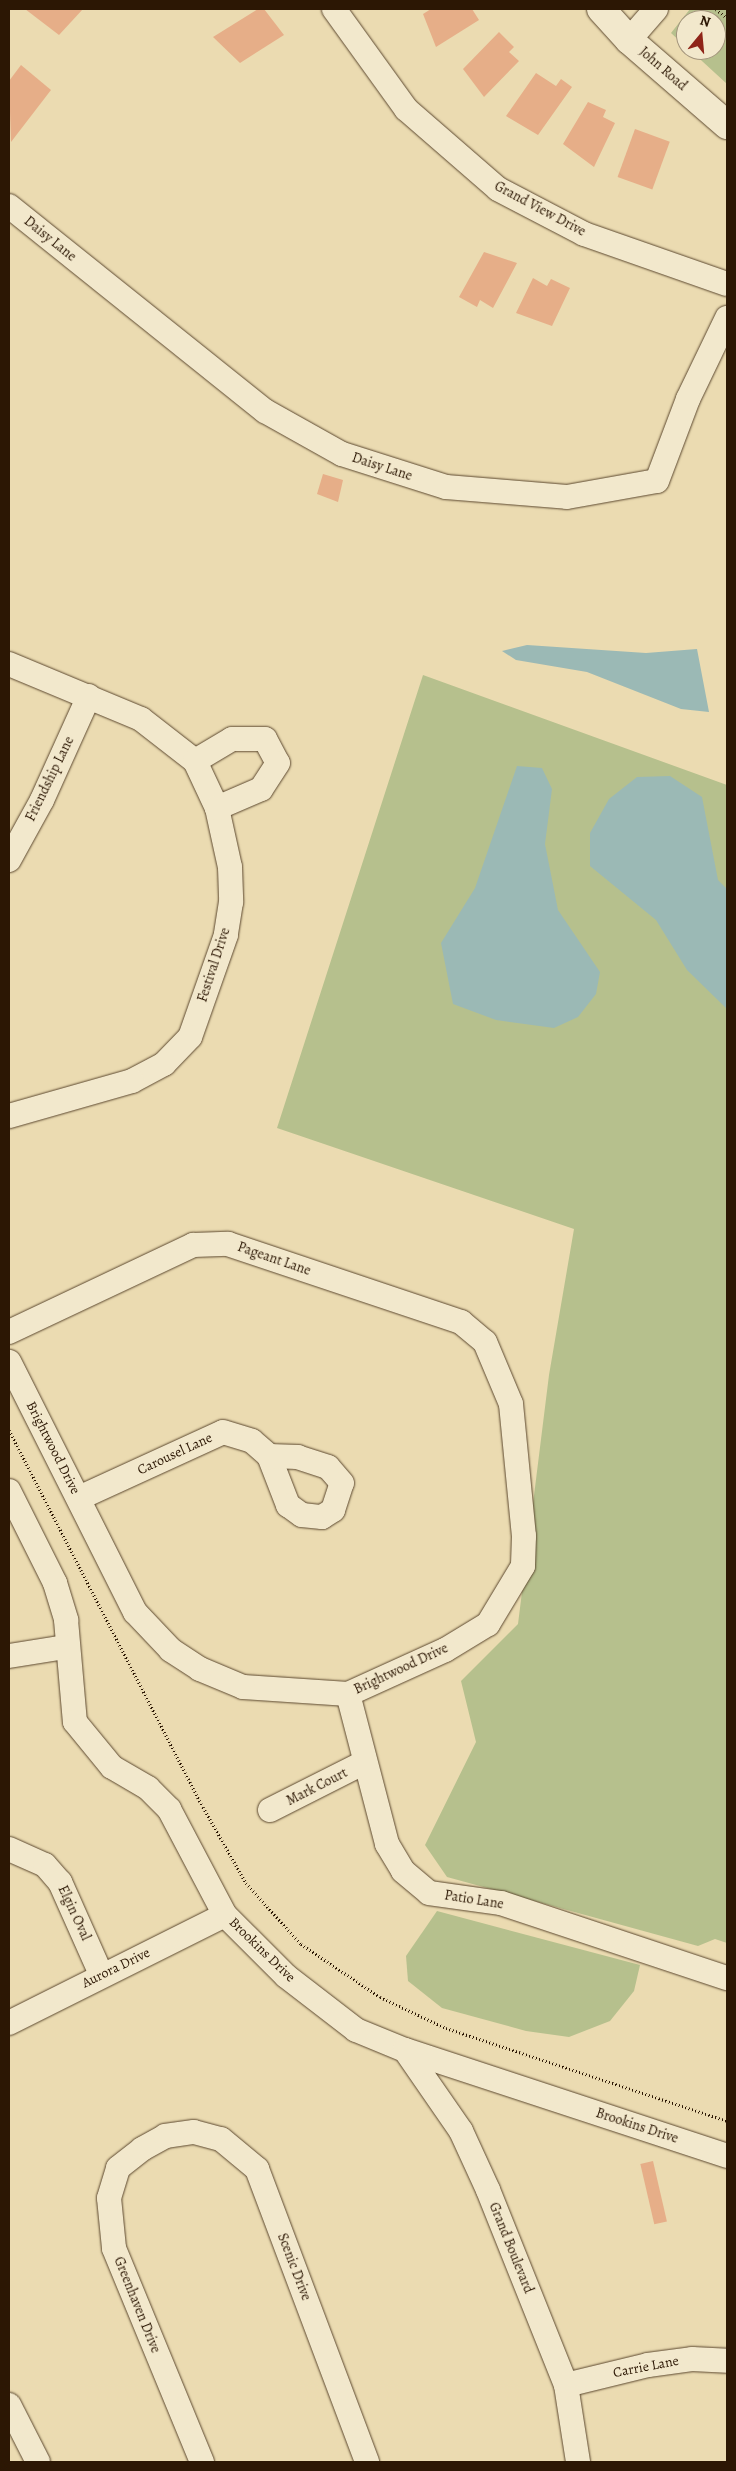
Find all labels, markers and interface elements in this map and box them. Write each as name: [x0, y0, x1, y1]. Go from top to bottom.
north arrow: [676, 10, 726, 60]
text: N: [698, 11, 713, 32]
street label: John Road: [636, 44, 690, 94]
street label: Grand View Drive: [491, 178, 589, 240]
street label: Daisy Lane: [20, 213, 80, 265]
street label: Daisy Lane: [350, 449, 414, 485]
street label: Friendship Lane: [22, 734, 78, 824]
street label: Festival Drive: [194, 926, 234, 1004]
street label: Pageant Lane: [235, 1239, 313, 1279]
street label: Brightwood Drive: [22, 1399, 84, 1497]
street label: Carousel Lane: [135, 1429, 215, 1479]
street label: Brightwood Drive: [351, 1640, 451, 1698]
street label: Mark Court: [284, 1764, 350, 1810]
street label: Elgin Oval: [54, 1883, 94, 1943]
street label: Patio Lane: [443, 1887, 505, 1913]
street label: Brookins Drive: [225, 1914, 299, 1986]
street label: Aurora Drive: [79, 1944, 153, 1992]
street label: Brookins Drive: [594, 2105, 680, 2147]
street label: Grand Boulevard: [485, 2200, 537, 2296]
street label: Scenic Drive: [273, 2231, 315, 2303]
street label: Greenhaven Drive: [110, 2254, 164, 2356]
street label: Carrie Lane: [612, 2352, 680, 2382]

